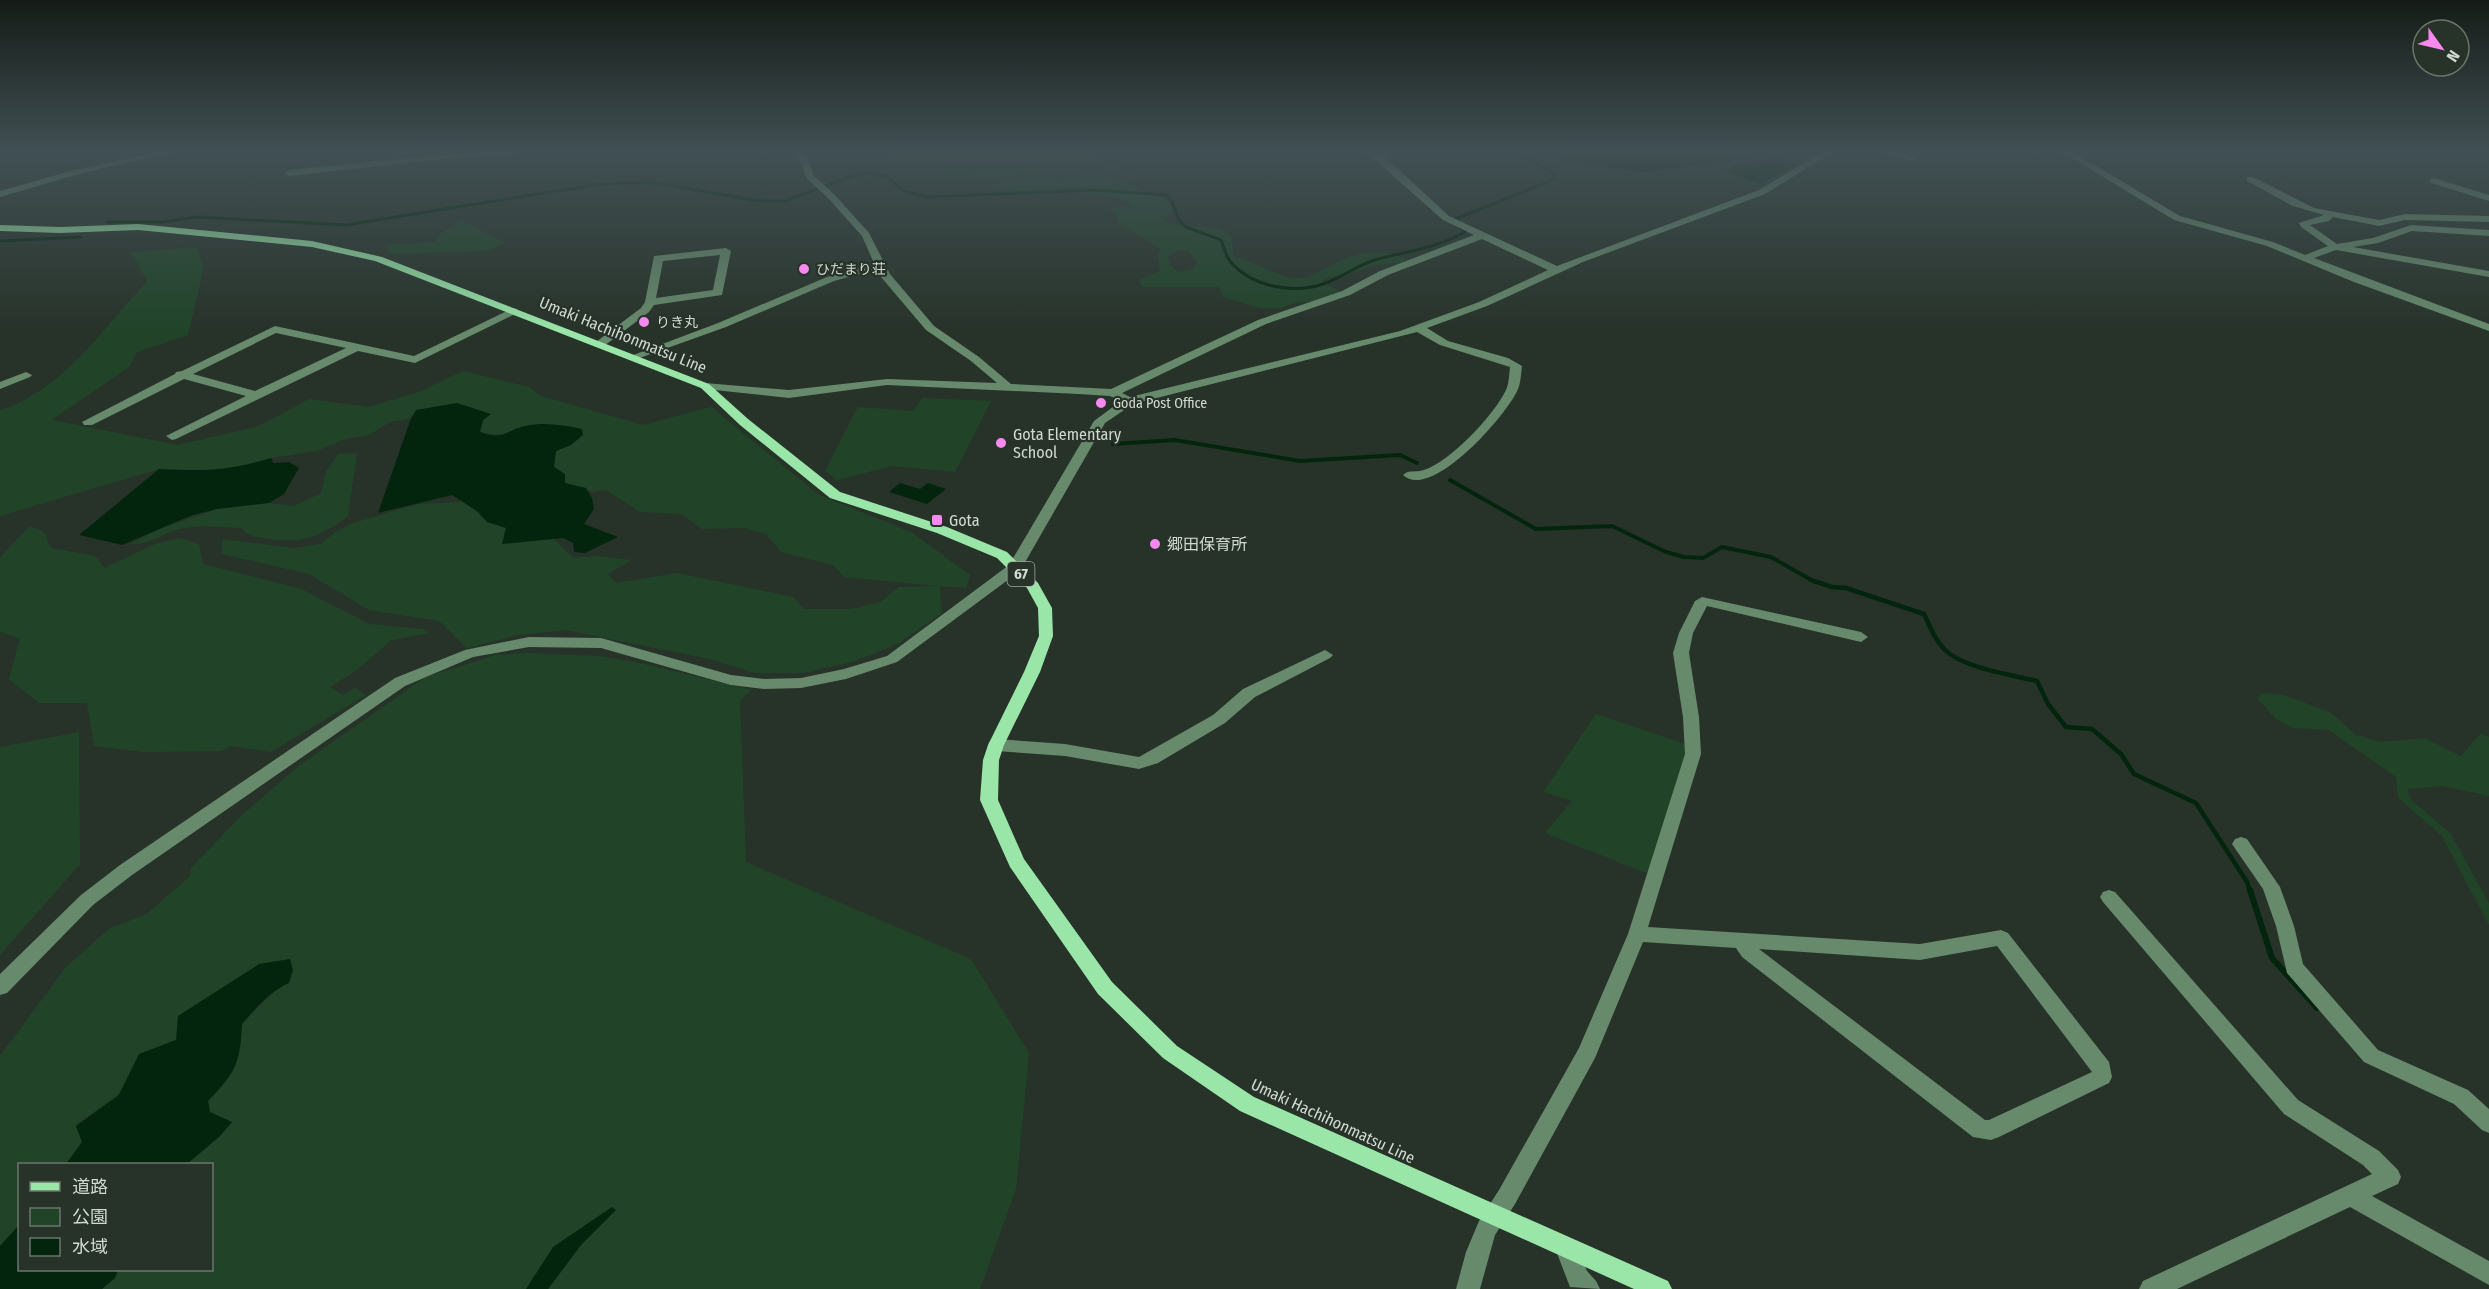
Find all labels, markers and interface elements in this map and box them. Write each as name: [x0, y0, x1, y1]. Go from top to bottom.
north arrow: [2411, 18, 2471, 78]
text: N: [2442, 47, 2464, 65]
place label: ひだまり荘: [816, 261, 886, 278]
marker: ひだまり荘: [797, 262, 811, 276]
street label: Umaki Hachihonmatsu Line: [537, 293, 709, 377]
place label: りき丸: [656, 314, 698, 331]
marker: りき丸: [637, 315, 651, 329]
place label: Goda Post Office: [1113, 395, 1207, 412]
marker: Goda Post Office: [1094, 396, 1108, 410]
place label: Gota Elementary School: [1013, 425, 1122, 462]
marker: Gota Elementary School: [994, 436, 1008, 450]
place label: Gota: [949, 511, 980, 530]
marker: Gota: [930, 513, 944, 527]
place label: 郷田保育所: [1167, 535, 1247, 554]
marker: 郷田保育所: [1148, 537, 1162, 551]
road number: 67: [1008, 562, 1034, 586]
street label: Umaki Hachihonmatsu Line: [1248, 1075, 1418, 1167]
legend: [18, 1163, 213, 1271]
text: 道路: [72, 1176, 108, 1198]
text: 公園: [72, 1206, 108, 1228]
text: 水域: [72, 1236, 108, 1258]

